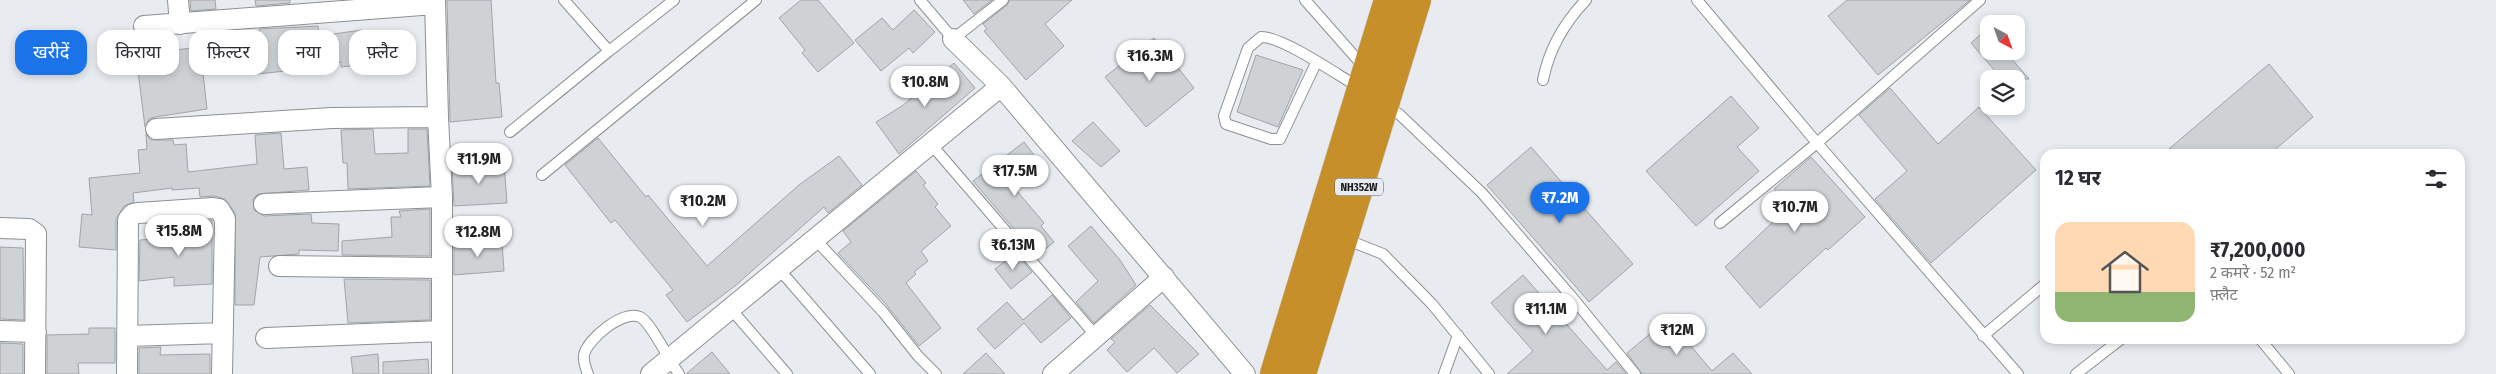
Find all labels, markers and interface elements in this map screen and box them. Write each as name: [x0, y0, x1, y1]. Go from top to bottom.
north arrow: [1980, 15, 2025, 60]
map controls: [1980, 15, 2025, 115]
chip: खरीदें: [15, 30, 87, 75]
chip: किराया: [97, 30, 179, 75]
chip: फ़िल्टर: [189, 30, 268, 75]
chip: नया: [278, 30, 339, 75]
chip: फ़्लैट: [349, 30, 416, 75]
pin: ₹16.3M: [1109, 39, 1191, 82]
text: ₹16.3M: [1127, 46, 1173, 65]
pin: ₹10.8M: [884, 66, 966, 108]
button: layers: [1980, 70, 2025, 115]
text: ₹10.8M: [902, 72, 948, 91]
pin: ₹11.9M: [438, 142, 520, 185]
text: ₹11.9M: [457, 149, 501, 168]
pin: ₹17.5M: [974, 154, 1056, 197]
text: ₹17.5M: [993, 161, 1037, 180]
text: 12 घर: [2055, 165, 2101, 191]
icon: filters: [2422, 165, 2450, 193]
road number: NH352W: [1335, 178, 1383, 196]
pin: ₹7.2M: [1525, 182, 1595, 224]
pin: ₹10.2M: [662, 184, 744, 227]
text: ₹7.2M: [1541, 188, 1579, 207]
pin: ₹10.7M: [1754, 190, 1836, 233]
text: ₹10.2M: [680, 191, 726, 210]
text: ₹10.7M: [1772, 197, 1818, 216]
pin: ₹15.8M: [138, 214, 220, 257]
pin: ₹12.8M: [437, 216, 519, 258]
text: ₹15.8M: [156, 221, 202, 240]
text: ₹12.8M: [455, 222, 501, 241]
pin: ₹6.13M: [972, 228, 1054, 271]
text: ₹6.13M: [991, 235, 1035, 254]
text: ₹7,200,000: [2210, 237, 2305, 263]
icon: home: [2095, 242, 2155, 302]
text: 2 कमरे · 52 m²: [2210, 263, 2296, 282]
text: फ़्लैट: [2210, 285, 2238, 304]
pin: ₹11.1M: [1505, 292, 1587, 335]
text: ₹11.1M: [1525, 299, 1567, 318]
pin: ₹12M: [1647, 314, 1707, 356]
text: ₹12M: [1660, 320, 1694, 339]

